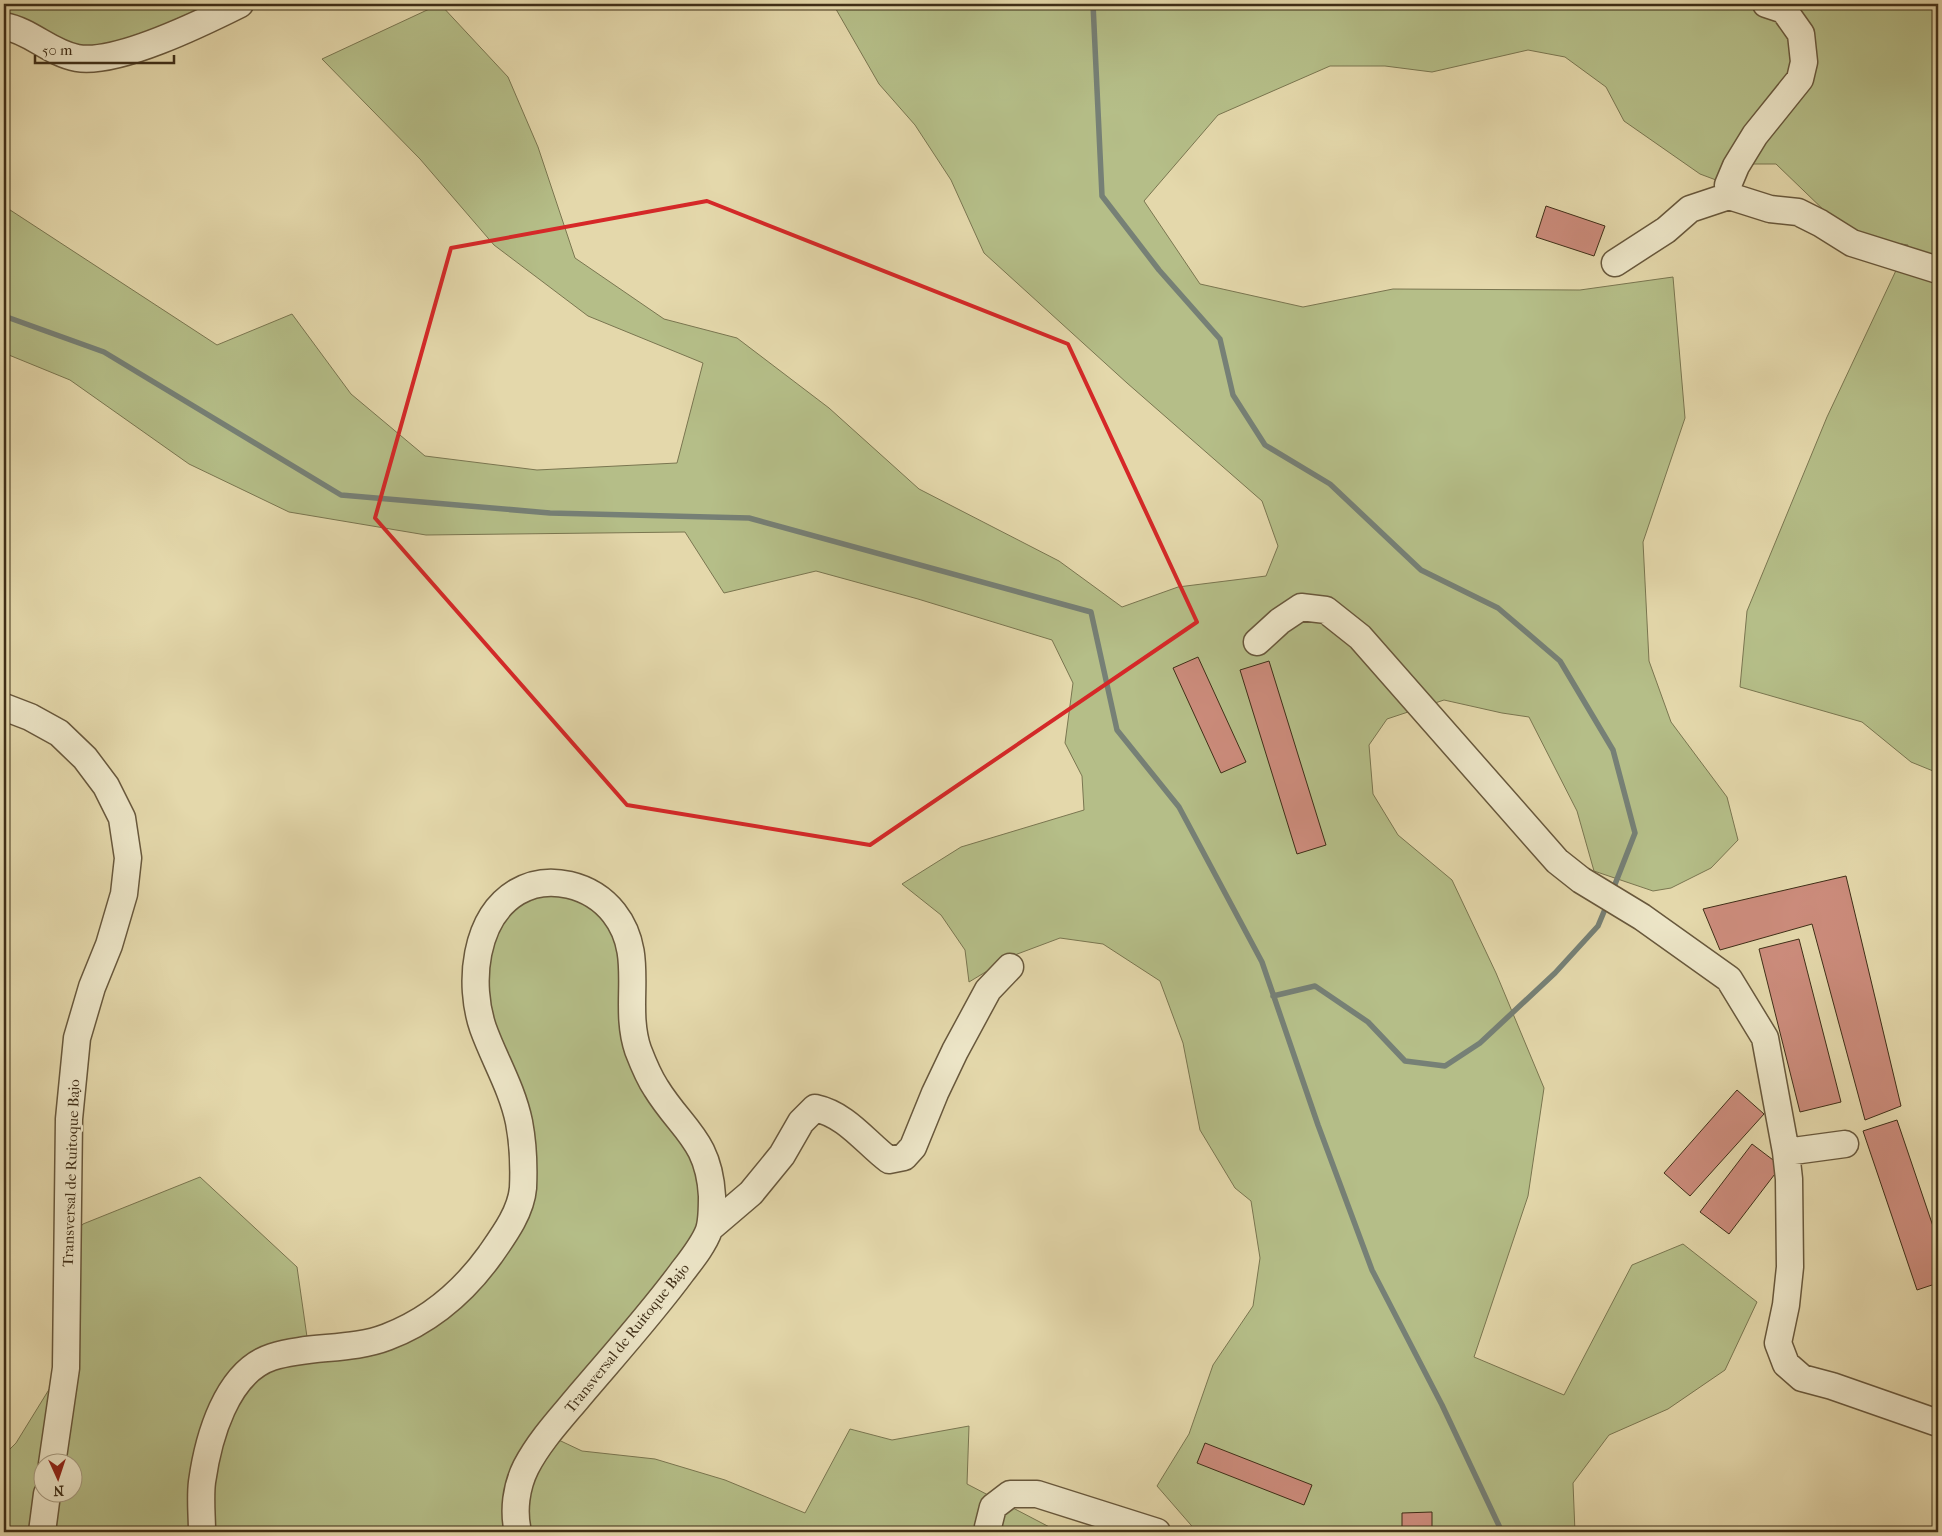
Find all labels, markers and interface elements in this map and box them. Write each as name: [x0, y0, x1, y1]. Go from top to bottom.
scale bar: [35, 32, 174, 64]
text: 50 m: [42, 41, 73, 59]
street label: Transversal de Ruitoque Bajo: [59, 1079, 83, 1267]
street label: Transversal de Ruitoque Bajo: [561, 1259, 693, 1417]
north arrow: [32, 1454, 82, 1504]
text: N: [53, 1482, 64, 1499]

